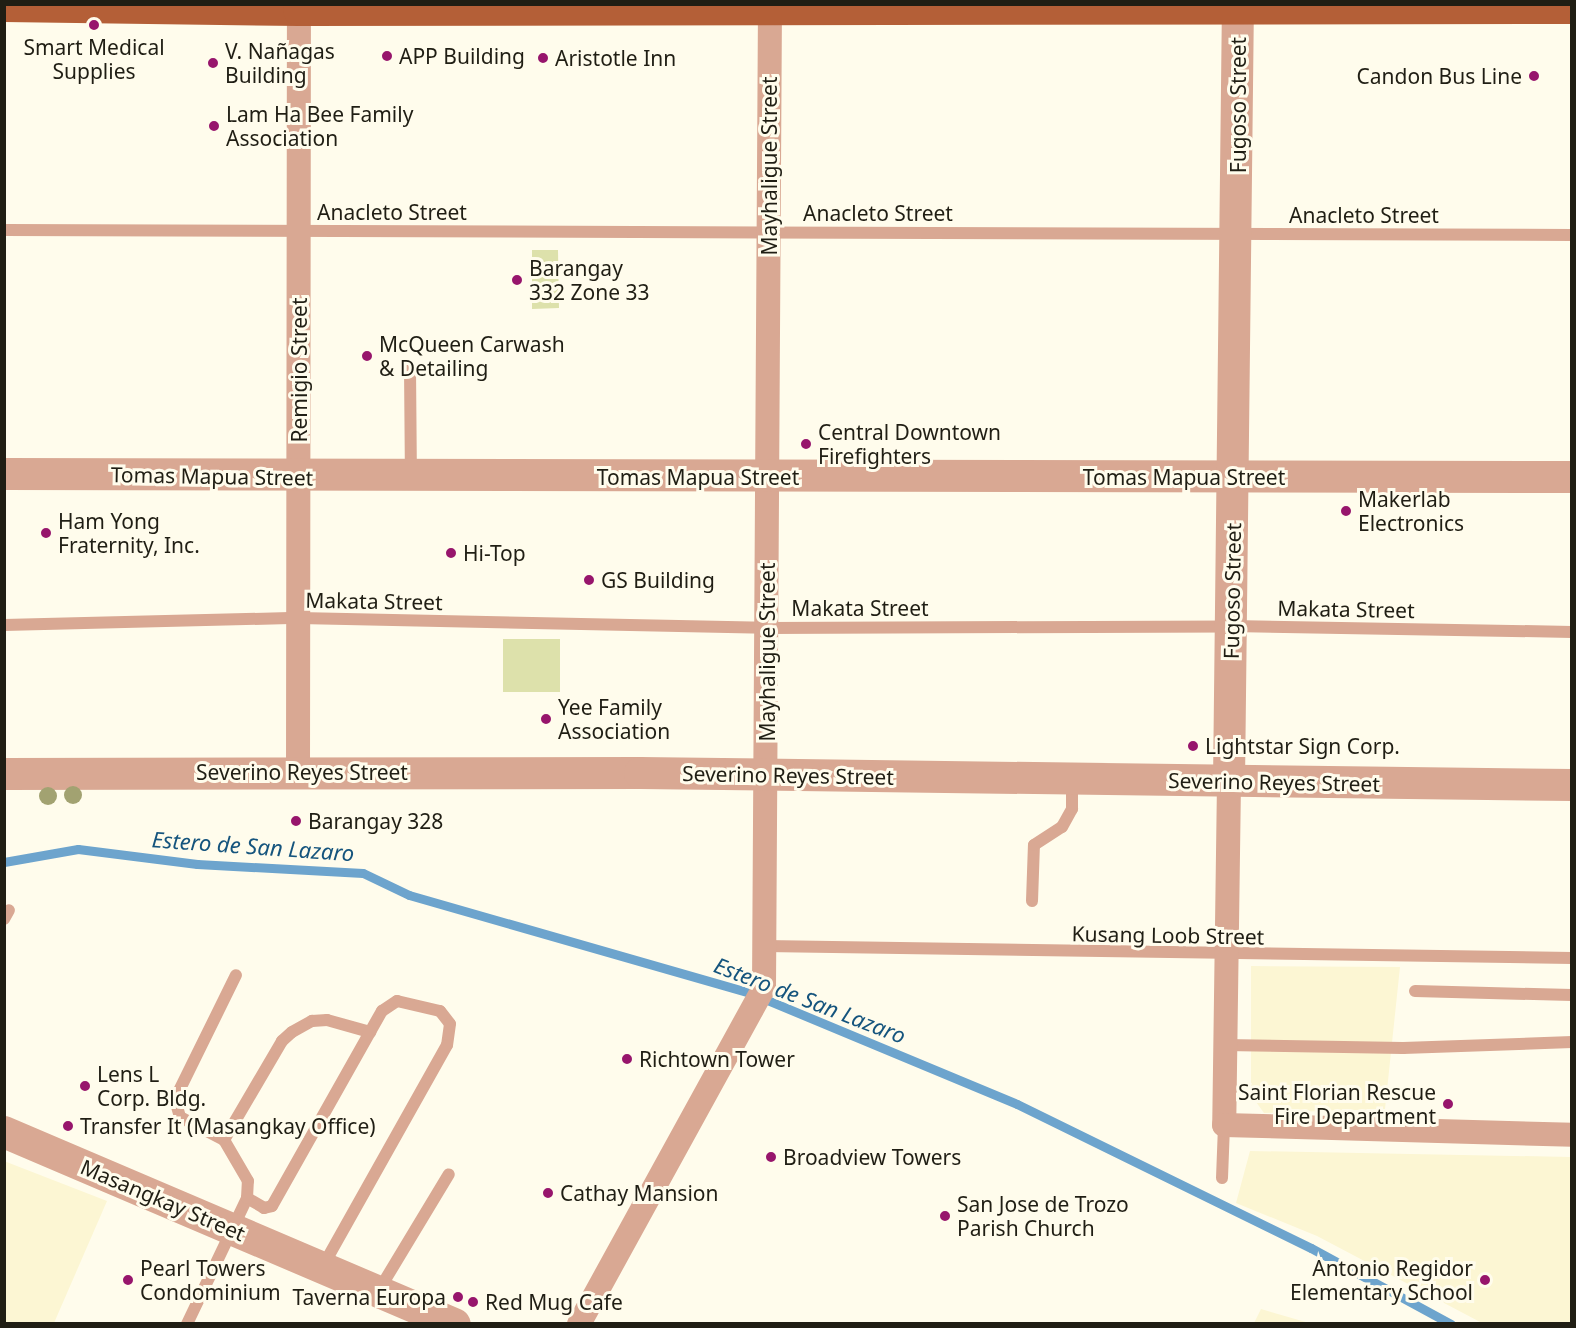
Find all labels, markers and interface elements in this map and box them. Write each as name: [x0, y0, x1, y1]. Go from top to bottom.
marker: Smart Medical Supplies: [87, 18, 101, 32]
place label: Smart Medical Supplies: [23, 34, 165, 84]
street label: Fugoso Street: [1225, 37, 1251, 173]
place label: V. Nañagas Building: [225, 38, 335, 88]
place label: APP Building: [399, 43, 525, 69]
place label: Aristotle Inn: [555, 45, 676, 71]
marker: APP Building: [380, 49, 394, 63]
marker: Aristotle Inn: [536, 51, 550, 65]
marker: V. Nañagas Building: [206, 56, 220, 70]
place label: Candon Bus Line: [1357, 63, 1522, 89]
marker: Candon Bus Line: [1527, 69, 1541, 83]
street label: Mayhaligue Street: [756, 77, 782, 255]
place label: Lam Ha Bee Family Association: [226, 101, 413, 151]
marker: Lam Ha Bee Family Association: [207, 119, 221, 133]
street label: Anacleto Street: [317, 199, 467, 225]
street label: Anacleto Street: [803, 200, 953, 226]
street label: Anacleto Street: [1289, 202, 1439, 228]
place label: Barangay 332 Zone 33: [529, 255, 650, 305]
marker: Barangay 332 Zone 33: [510, 273, 524, 287]
street label: Remigio Street: [286, 297, 312, 443]
place label: McQueen Carwash & Detailing: [379, 331, 565, 381]
marker: McQueen Carwash & Detailing: [360, 349, 374, 363]
place label: Central Downtown Firefighters: [818, 419, 1001, 469]
marker: Central Downtown Firefighters: [799, 437, 813, 451]
street label: Tomas Mapua Street: [111, 462, 313, 490]
street label: Tomas Mapua Street: [597, 464, 799, 490]
street label: Tomas Mapua Street: [1083, 464, 1285, 490]
place label: Makerlab Electronics: [1358, 486, 1464, 536]
marker: Makerlab Electronics: [1339, 504, 1353, 518]
place label: Ham Yong Fraternity, Inc.: [58, 508, 200, 558]
street label: Fugoso Street: [1218, 523, 1246, 659]
marker: Ham Yong Fraternity, Inc.: [39, 526, 53, 540]
place label: Hi-Top: [463, 540, 526, 566]
marker: Hi-Top: [444, 546, 458, 560]
street label: Mayhaligue Street: [754, 563, 780, 741]
place label: GS Building: [601, 567, 715, 593]
marker: GS Building: [582, 573, 596, 587]
street label: Makata Street: [305, 587, 443, 615]
street label: Makata Street: [791, 595, 929, 621]
street label: Makata Street: [1277, 595, 1415, 623]
place label: Yee Family Association: [558, 694, 670, 744]
marker: Yee Family Association: [539, 712, 553, 726]
place label: Lightstar Sign Corp.: [1205, 733, 1400, 759]
marker: Lightstar Sign Corp.: [1186, 739, 1200, 753]
street label: Severino Reyes Street: [196, 759, 408, 785]
street label: Severino Reyes Street: [682, 761, 894, 789]
street label: Severino Reyes Street: [1168, 768, 1380, 796]
place label: Barangay 328: [308, 808, 443, 834]
marker: Barangay 328: [289, 814, 303, 828]
water label: Estero de San Lazaro: [151, 826, 355, 866]
street label: Kusang Loob Street: [1071, 921, 1265, 949]
water label: Estero de San Lazaro: [711, 951, 909, 1049]
place label: Richtown Tower: [639, 1046, 795, 1072]
marker: Richtown Tower: [620, 1052, 634, 1066]
place label: Lens L Corp. Bldg.: [97, 1061, 206, 1111]
marker: Lens L Corp. Bldg.: [78, 1079, 92, 1093]
place label: Saint Florian Rescue Fire Department: [1238, 1079, 1436, 1129]
marker: Saint Florian Rescue Fire Department: [1441, 1097, 1455, 1111]
place label: Transfer It (Masangkay Office): [80, 1113, 376, 1139]
marker: Transfer It (Masangkay Office): [61, 1119, 75, 1133]
place label: Broadview Towers: [783, 1144, 961, 1170]
marker: Broadview Towers: [764, 1150, 778, 1164]
street label: Masangkay Street: [77, 1154, 249, 1246]
place label: Cathay Mansion: [560, 1180, 719, 1206]
marker: Cathay Mansion: [541, 1186, 555, 1200]
place label: San Jose de Trozo Parish Church: [957, 1191, 1129, 1241]
marker: San Jose de Trozo Parish Church: [938, 1209, 952, 1223]
place label: Pearl Towers Condominium: [140, 1255, 281, 1305]
place label: Antonio Regidor Elementary School: [1290, 1255, 1473, 1305]
marker: Pearl Towers Condominium: [121, 1273, 135, 1287]
marker: Antonio Regidor Elementary School: [1478, 1273, 1492, 1287]
place label: Taverna Europa: [293, 1284, 446, 1310]
place label: Red Mug Cafe: [485, 1289, 623, 1315]
marker: Taverna Europa: [451, 1290, 465, 1304]
marker: Red Mug Cafe: [466, 1295, 480, 1309]

